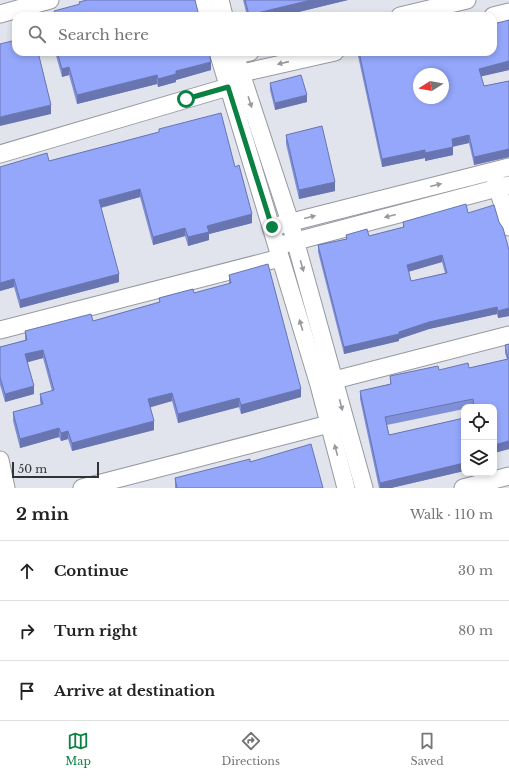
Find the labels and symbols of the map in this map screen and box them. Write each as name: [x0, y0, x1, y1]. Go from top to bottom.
one-way arrow: [277, 61, 289, 67]
north arrow: [413, 68, 449, 104]
route start: [177, 90, 195, 108]
one-way arrow: [247, 97, 253, 109]
one-way arrow: [430, 182, 442, 188]
one-way arrow: [304, 214, 316, 220]
one-way arrow: [384, 214, 396, 220]
route end: [263, 218, 281, 236]
one-way arrow: [299, 261, 305, 273]
one-way arrow: [298, 319, 304, 331]
one-way arrow: [338, 399, 344, 411]
one-way arrow: [333, 444, 339, 456]
scale bar: [12, 460, 99, 479]

